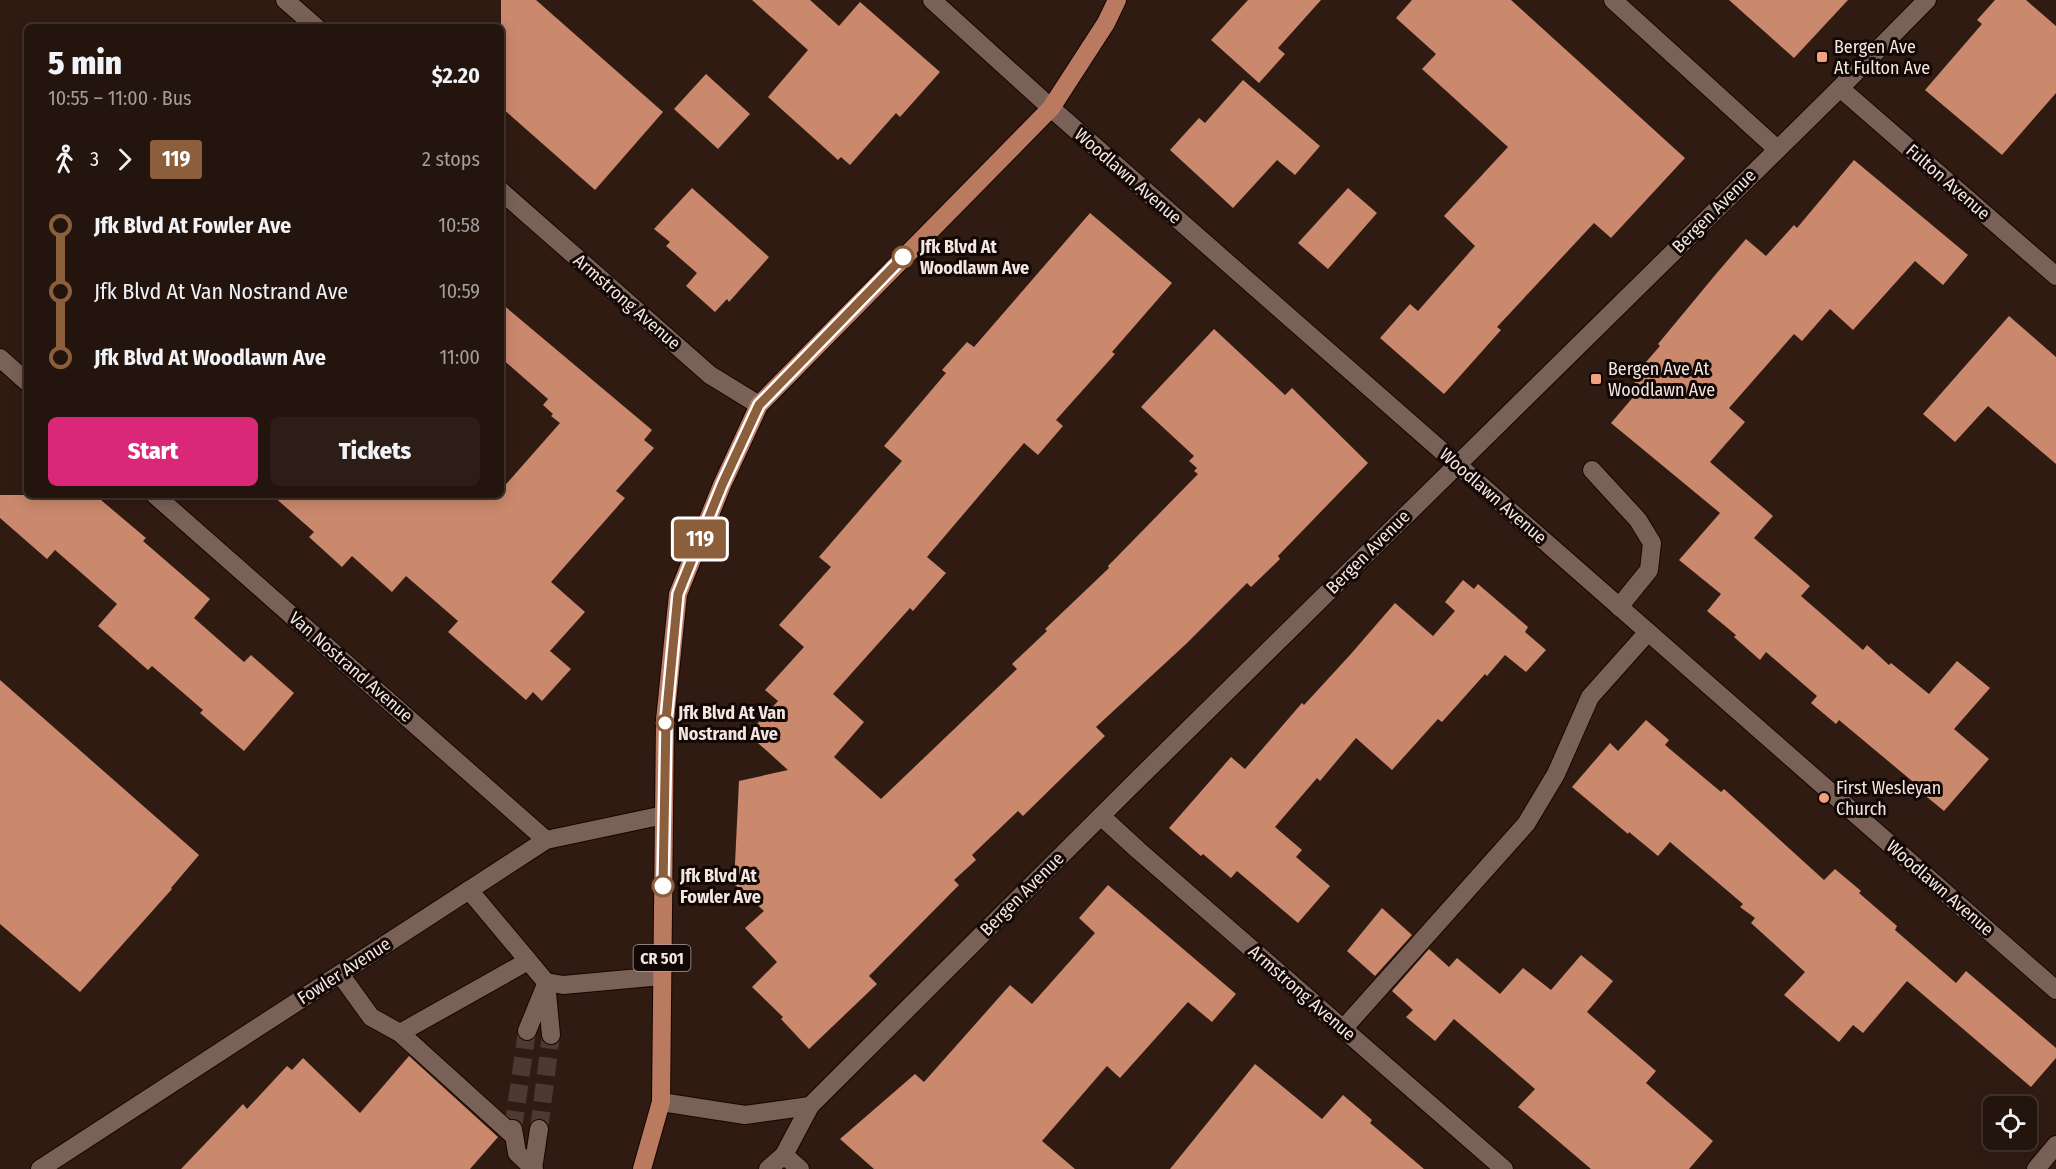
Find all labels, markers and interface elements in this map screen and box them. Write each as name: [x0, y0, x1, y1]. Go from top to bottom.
place label: Bergen Ave At Fulton Ave: [1834, 36, 1930, 79]
text: 5 min: [48, 43, 122, 83]
marker: Bergen Ave At Fulton Ave: [1815, 50, 1829, 64]
text: $2.20: [432, 62, 480, 89]
text: 10:55 – 11:00 · Bus: [48, 86, 192, 110]
street label: Woodlawn Avenue: [1070, 123, 1186, 229]
street label: Fulton Avenue: [1901, 139, 1995, 225]
icon: walk: [48, 143, 81, 176]
icon: forward: [108, 143, 141, 176]
text: 119: [162, 146, 190, 172]
text: 3: [90, 147, 99, 171]
text: 2 stops: [422, 147, 480, 171]
street label: Bergen Avenue: [1667, 164, 1761, 258]
text: Jfk Blvd At Fowler Ave: [94, 212, 291, 239]
text: 10:58: [438, 213, 480, 237]
place label: Jfk Blvd At Woodlawn Ave: [919, 236, 1029, 279]
marker: Jfk Blvd At Woodlawn Ave: [892, 246, 914, 268]
street label: Armstrong Avenue: [569, 250, 685, 355]
text: Jfk Blvd At Van Nostrand Ave: [94, 278, 348, 305]
text: 10:59: [439, 279, 480, 303]
text: Jfk Blvd At Woodlawn Ave: [94, 344, 326, 371]
text: 11:00: [440, 345, 480, 369]
place label: Bergen Ave At Woodlawn Ave: [1608, 358, 1715, 401]
marker: Bergen Ave At Woodlawn Ave: [1589, 372, 1603, 386]
button: Start: [48, 417, 258, 486]
button: Tickets: [270, 417, 480, 486]
street label: Woodlawn Avenue: [1435, 443, 1551, 549]
street label: Bergen Avenue: [1321, 505, 1415, 599]
line badge: 119: [666, 520, 734, 558]
text: 119: [686, 526, 714, 552]
street label: Van Nostrand Avenue: [285, 607, 418, 727]
place label: Jfk Blvd At Van Nostrand Ave: [677, 702, 786, 745]
marker: Jfk Blvd At Van Nostrand Ave: [656, 714, 674, 732]
place label: First Wesleyan Church: [1836, 777, 1941, 820]
marker: First Wesleyan Church: [1817, 791, 1831, 805]
street label: Woodlawn Avenue: [1882, 835, 1998, 941]
street label: Bergen Avenue: [975, 847, 1069, 941]
place label: Jfk Blvd At Fowler Ave: [679, 865, 761, 908]
marker: Jfk Blvd At Fowler Ave: [652, 875, 674, 897]
street label: Fowler Avenue: [293, 933, 395, 1009]
street label: Armstrong Avenue: [1244, 941, 1360, 1046]
road number: CR 501: [634, 945, 690, 971]
map controls: [1983, 1096, 2037, 1150]
button: locate: [1983, 1096, 2037, 1150]

